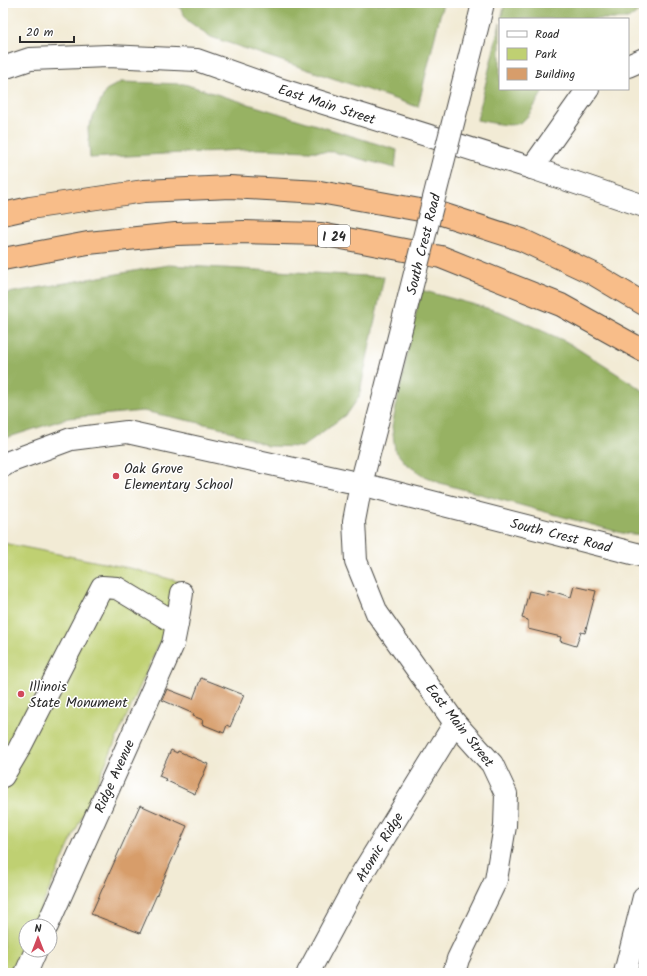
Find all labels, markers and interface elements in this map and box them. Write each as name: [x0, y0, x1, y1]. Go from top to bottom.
scale bar: [20, 18, 74, 44]
legend: [499, 18, 629, 90]
text: 20 m: [26, 23, 54, 42]
text: Road: [535, 25, 560, 44]
text: Park: [535, 45, 557, 64]
text: Building: [535, 65, 575, 84]
street label: East Main Street: [275, 79, 379, 131]
street label: South Crest Road: [401, 190, 447, 297]
road number: I 24: [318, 225, 350, 247]
place label: Oak Grove Elementary School: [124, 458, 233, 496]
marker: Oak Grove Elementary School: [111, 471, 121, 481]
street label: South Crest Road: [508, 513, 615, 559]
place label: Illinois State Monument: [29, 676, 128, 714]
street label: East Main Street: [419, 679, 499, 773]
marker: Illinois State Monument: [16, 689, 26, 699]
street label: Ridge Avenue: [89, 736, 141, 817]
street label: Atomic Ridge: [350, 808, 410, 887]
north arrow: [18, 918, 58, 958]
text: N: [35, 920, 42, 938]

